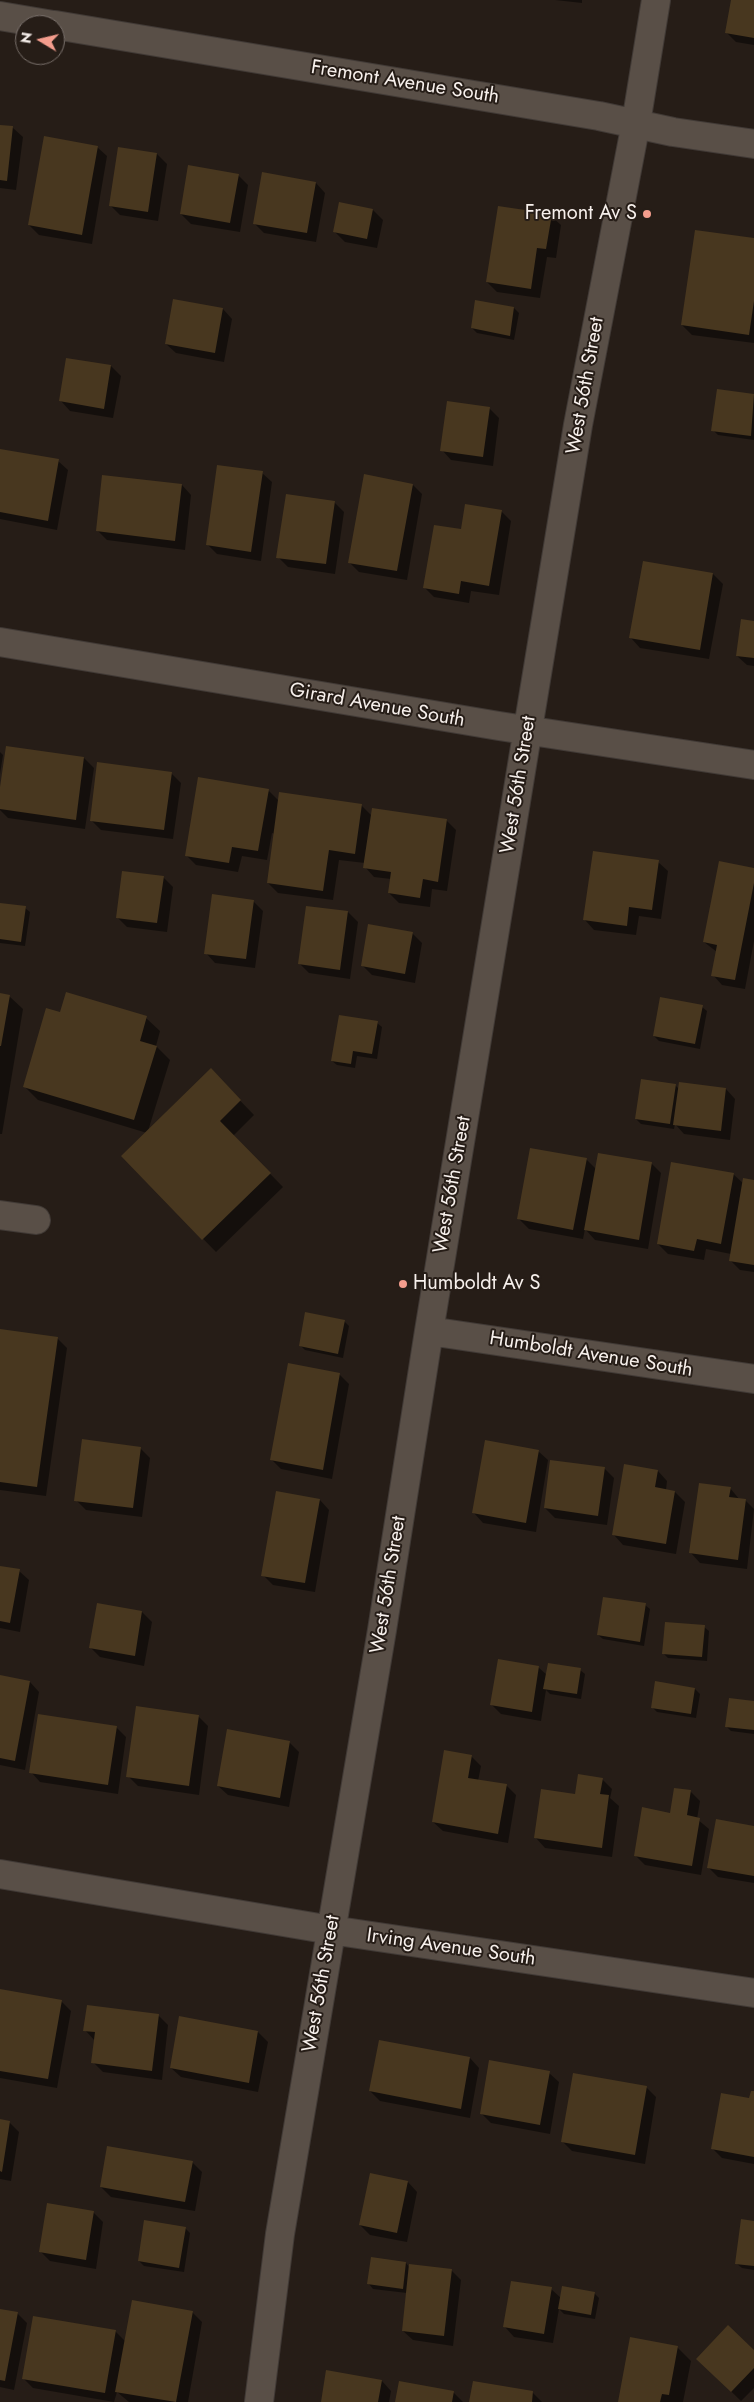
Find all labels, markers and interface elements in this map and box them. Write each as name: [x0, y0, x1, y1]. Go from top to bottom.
north arrow: [15, 15, 65, 65]
text: N: [15, 31, 37, 45]
street label: Fremont Avenue South: [309, 56, 501, 110]
place label: Fremont Av S: [525, 202, 637, 226]
marker: Fremont Av S: [641, 208, 653, 220]
street label: West 56th Street: [562, 315, 610, 457]
street label: Girard Avenue South: [288, 679, 466, 733]
street label: West 56th Street: [496, 714, 542, 856]
street label: West 56th Street: [429, 1114, 477, 1256]
place label: Humboldt Av S: [413, 1272, 540, 1296]
marker: Humboldt Av S: [397, 1278, 409, 1290]
street label: Humboldt Avenue South: [488, 1327, 694, 1383]
street label: West 56th Street: [366, 1514, 412, 1656]
street label: West 56th Street: [298, 1913, 346, 2055]
street label: Irving Avenue South: [365, 1924, 537, 1972]

